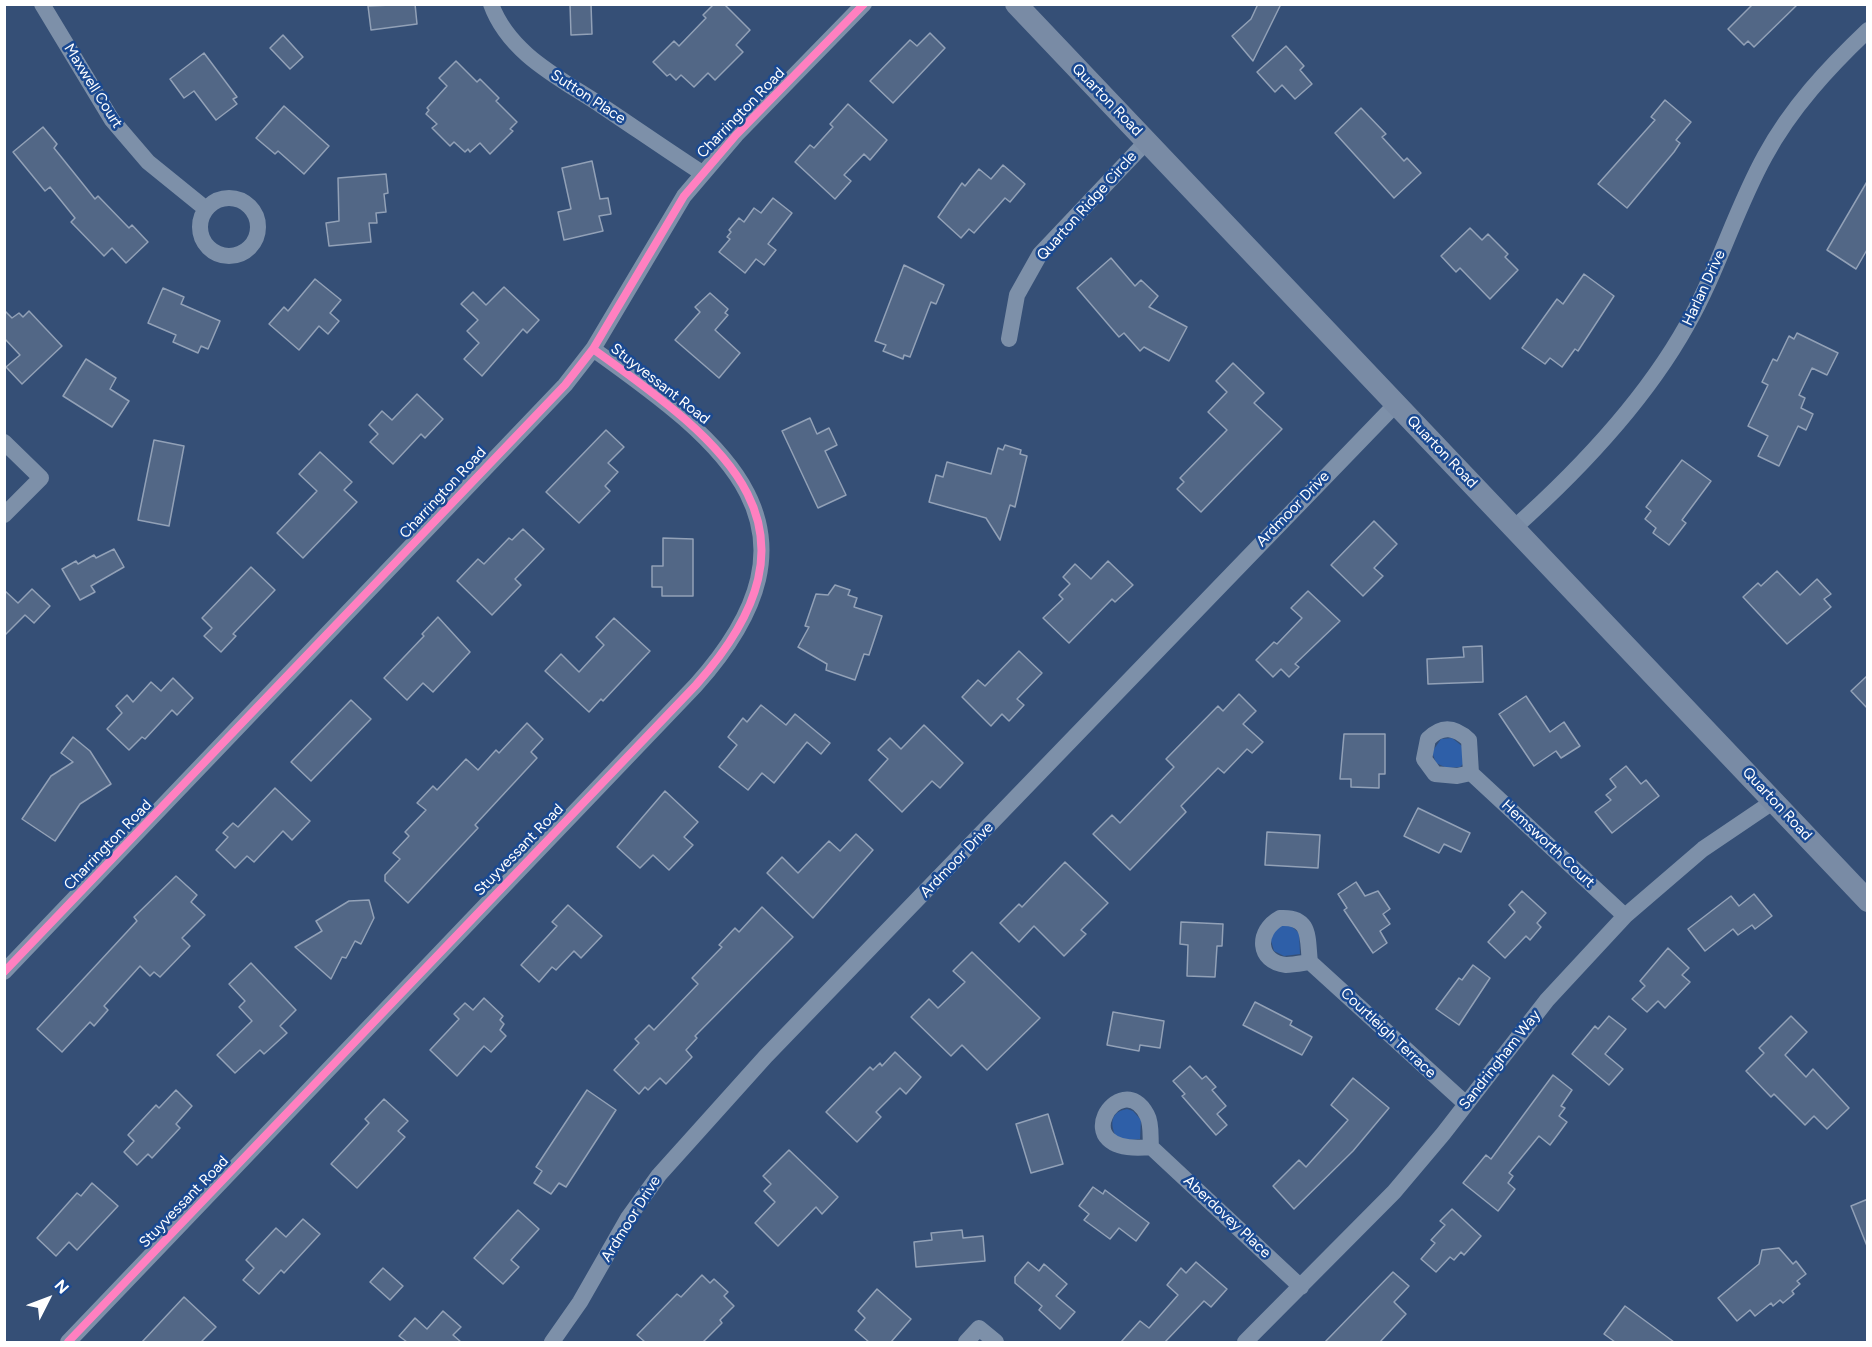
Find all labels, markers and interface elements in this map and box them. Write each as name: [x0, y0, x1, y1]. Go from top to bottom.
street label: Maxwell Court: [60, 40, 126, 132]
street label: Quarton Road: [1068, 60, 1146, 140]
street label: Charrington Road: [693, 64, 789, 162]
street label: Sutton Place: [547, 66, 629, 128]
street label: Quarton Ridge Circle: [1033, 148, 1141, 264]
street label: Harlan Drive: [1679, 247, 1729, 329]
street label: Stuyvessant Road: [607, 340, 713, 428]
street label: Quarton Road: [1403, 412, 1481, 492]
street label: Charrington Road: [396, 444, 490, 542]
street label: Ardmoor Drive: [1253, 468, 1333, 550]
street label: Quarton Road: [1738, 764, 1816, 844]
street label: Charrington Road: [60, 796, 156, 894]
street label: Hemsworth Court: [1498, 796, 1598, 892]
street label: Stuyvessant Road: [471, 800, 567, 900]
street label: Ardmoor Drive: [917, 819, 997, 901]
street label: Courtleigh Terrace: [1336, 984, 1440, 1082]
street label: Sandringham Way: [1456, 1007, 1544, 1113]
street label: Stuyvessant Road: [136, 1152, 232, 1252]
street label: Aberdovey Place: [1180, 1172, 1274, 1262]
street label: Ardmoor Drive: [597, 1173, 665, 1265]
north arrow: [18, 1269, 78, 1329]
text: N: [51, 1276, 73, 1298]

